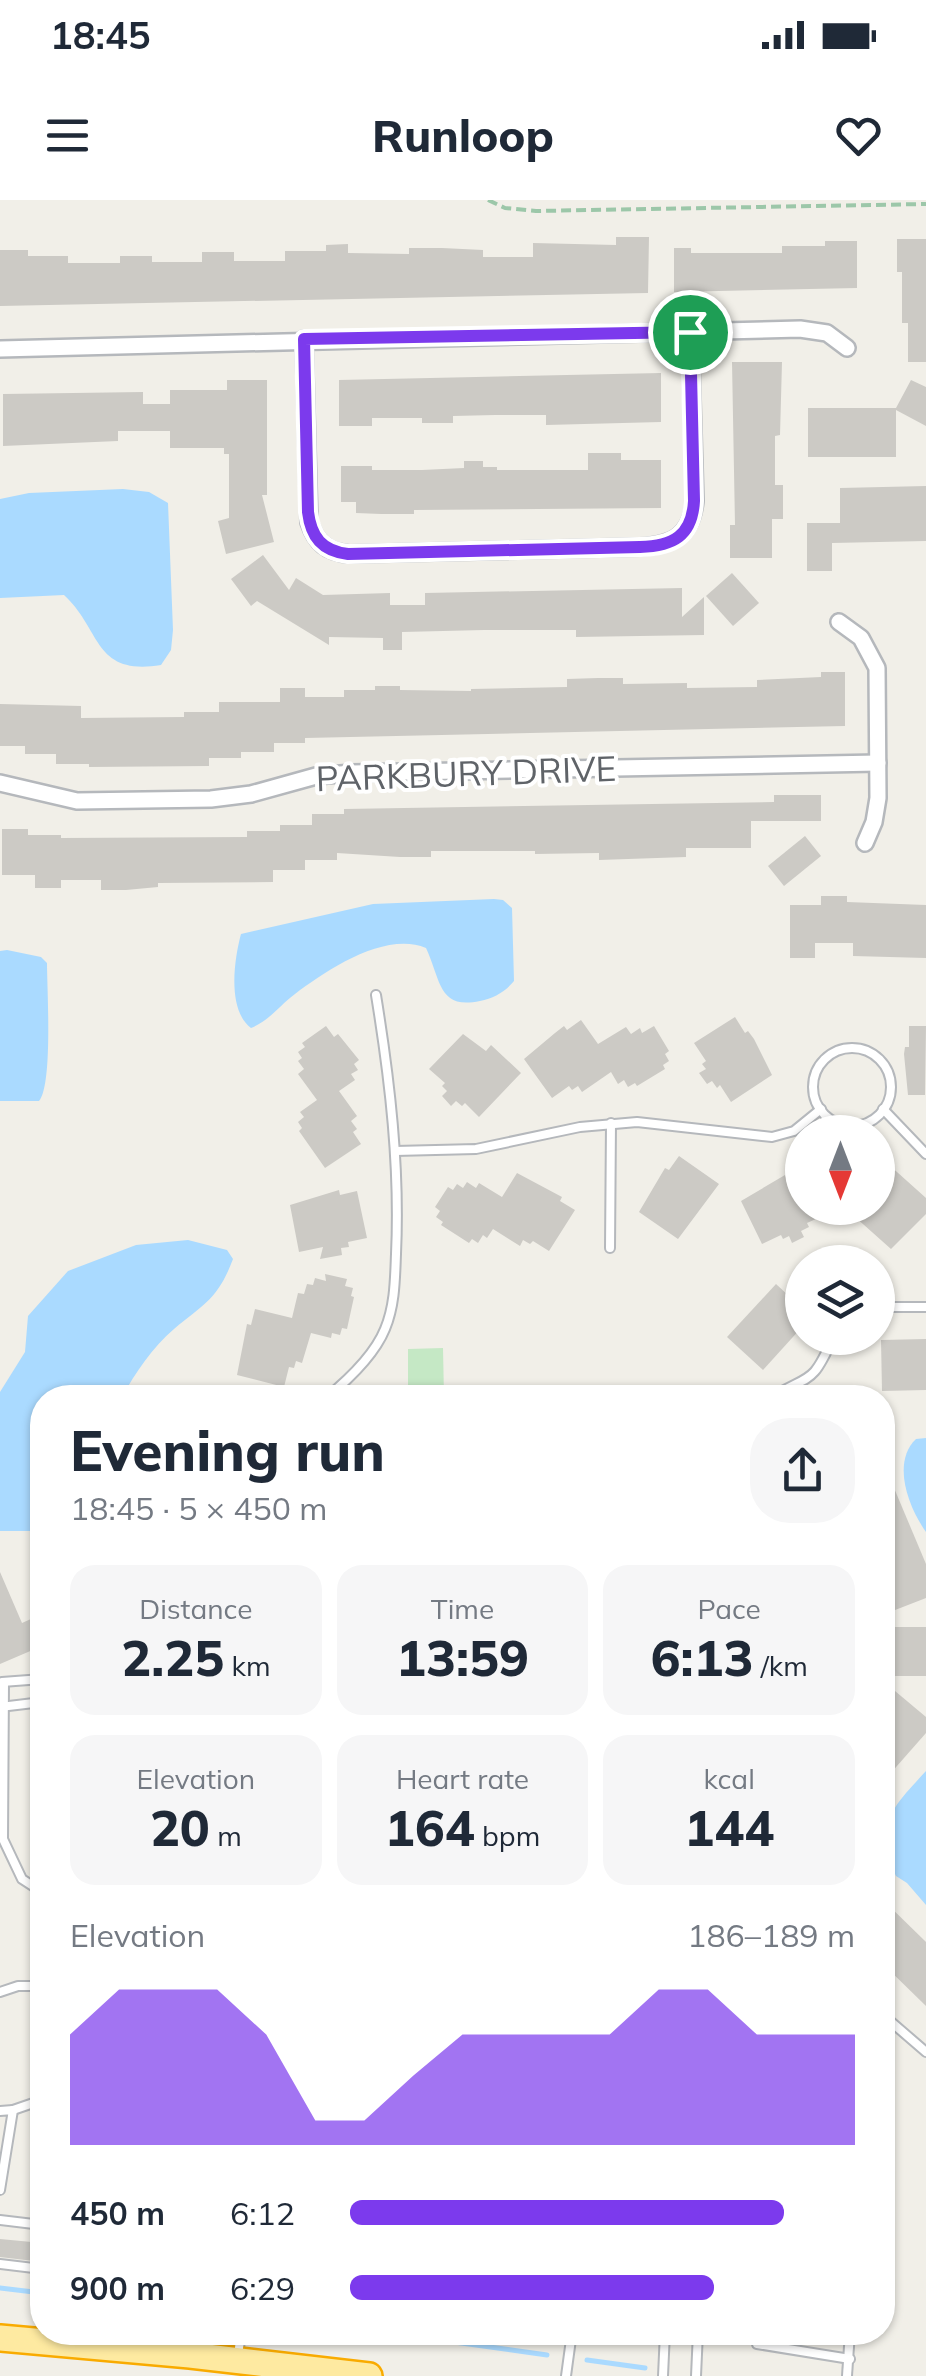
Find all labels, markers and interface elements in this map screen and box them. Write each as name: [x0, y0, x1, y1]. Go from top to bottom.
text: 18:45: [50, 11, 151, 59]
text: Runloop: [372, 107, 554, 163]
icon: menu: [40, 108, 95, 163]
icon: heart: [831, 108, 886, 163]
pin: [648, 290, 733, 375]
icon: arrive: [663, 305, 718, 360]
street label: PARKBURY DRIVE: [315, 746, 617, 800]
north arrow: [785, 1115, 895, 1225]
map controls: [785, 1115, 895, 1355]
button: layers: [785, 1245, 895, 1355]
text: Evening run: [70, 1416, 385, 1485]
button: share: [750, 1418, 855, 1523]
text: 18:45 · 5 × 450 m: [70, 1488, 327, 1528]
text: Distance: [139, 1591, 252, 1626]
text: Time: [431, 1591, 494, 1626]
text: Pace: [698, 1591, 761, 1626]
text: 2.25: [121, 1626, 224, 1689]
text: 13:59: [396, 1626, 529, 1689]
text: 6:13: [651, 1626, 754, 1689]
text: km: [224, 1648, 270, 1683]
text: /km: [754, 1648, 808, 1683]
text: Elevation: [137, 1761, 255, 1796]
text: Heart rate: [396, 1761, 529, 1796]
text: kcal: [704, 1761, 755, 1796]
text: 20: [150, 1796, 210, 1859]
text: 164: [385, 1796, 475, 1859]
text: 144: [684, 1796, 774, 1859]
text: m: [210, 1818, 242, 1853]
text: bpm: [475, 1818, 540, 1853]
text: Elevation: [70, 1915, 205, 1955]
text: 186–189 m: [687, 1915, 855, 1955]
text: 450 m: [70, 2193, 165, 2233]
text: 6:12: [230, 2193, 295, 2233]
text: 900 m: [70, 2268, 165, 2308]
text: 6:29: [230, 2268, 295, 2308]

